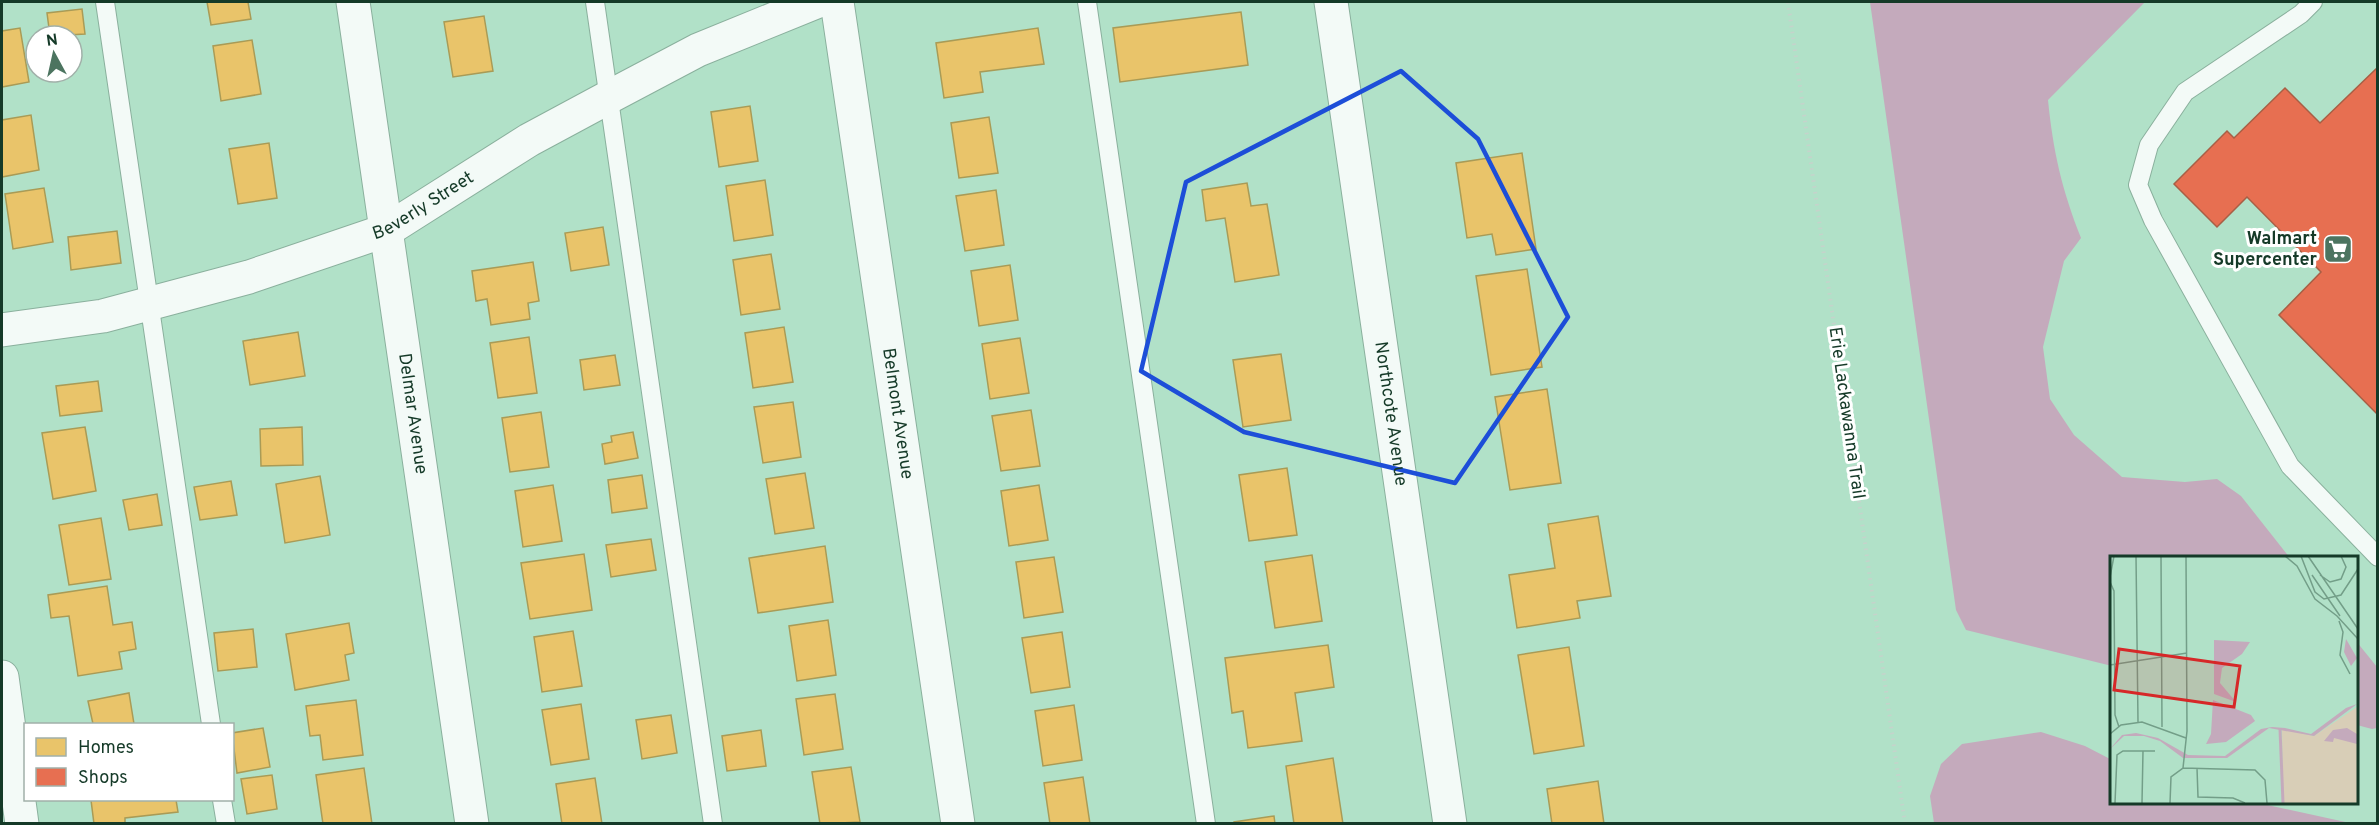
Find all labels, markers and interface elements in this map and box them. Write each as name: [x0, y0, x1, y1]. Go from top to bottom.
north arrow: [24, 24, 84, 84]
text: N: [45, 30, 59, 52]
street label: Beverly Street: [370, 166, 478, 246]
place label: Walmart Supercenter: [2213, 228, 2317, 272]
supermarket icon: Walmart Supercenter: [2322, 233, 2354, 265]
street label: Erie Lackawanna Trail: [1823, 325, 1869, 501]
street label: Northcote Avenue: [1369, 340, 1412, 488]
street label: Belmont Avenue: [877, 346, 919, 481]
street label: Delmar Avenue: [392, 352, 433, 476]
inset map: [2110, 556, 2358, 804]
legend: [24, 723, 234, 801]
text: Homes: [78, 737, 134, 760]
text: Shops: [78, 767, 128, 790]

